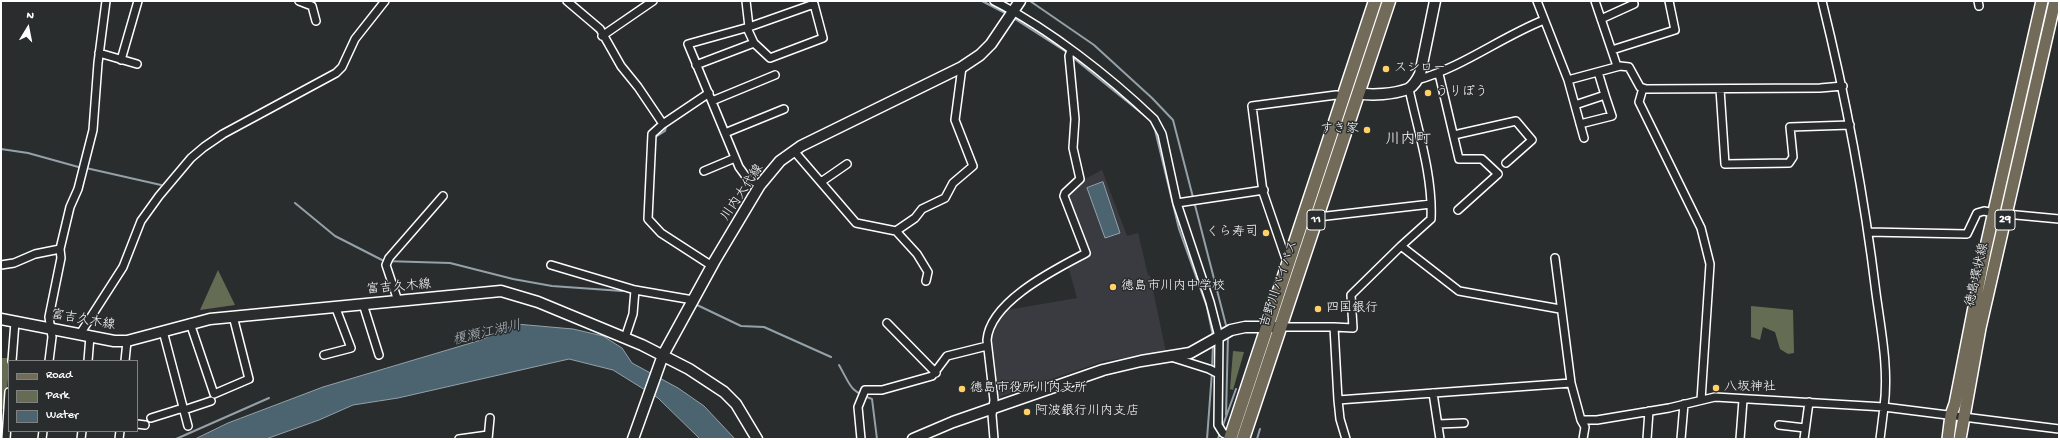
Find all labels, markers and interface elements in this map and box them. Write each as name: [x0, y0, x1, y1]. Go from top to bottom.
north arrow: [8, 8, 48, 48]
text: N: [26, 10, 35, 23]
place label: スシロー: [1394, 61, 1446, 77]
marker: スシロー: [1381, 64, 1391, 74]
place label: うりぼう: [1436, 85, 1488, 101]
marker: うりぼう: [1423, 88, 1433, 98]
place label: すき家: [1320, 122, 1359, 138]
marker: すき家: [1362, 125, 1372, 135]
district label: 川内町: [1386, 132, 1430, 150]
street label: 川内大代線: [718, 162, 768, 224]
road number: 11: [1307, 210, 1325, 230]
road number: 29: [1995, 210, 2015, 230]
place label: くら寿司: [1206, 225, 1258, 241]
marker: くら寿司: [1261, 228, 1271, 238]
street label: 吉野川バイパス: [1258, 238, 1302, 330]
street label: 徳島環状線: [1963, 242, 1993, 308]
street label: 富吉久木線: [366, 277, 432, 299]
place label: 徳島市川内中学校: [1121, 279, 1225, 295]
marker: 徳島市川内中学校: [1108, 282, 1118, 292]
place label: 四国銀行: [1326, 301, 1378, 317]
marker: 四国銀行: [1313, 304, 1323, 314]
street label: 富吉久木線: [50, 308, 116, 334]
water label: 榎瀬江湖川: [451, 318, 523, 350]
legend: [8, 360, 138, 432]
text: Road: [46, 369, 72, 383]
place label: 八坂神社: [1724, 380, 1776, 396]
place label: 徳島市役所川内支所: [970, 381, 1087, 397]
marker: 八坂神社: [1711, 383, 1721, 393]
marker: 徳島市役所川内支所: [957, 384, 967, 394]
text: Park: [46, 389, 69, 403]
place label: 阿波銀行川内支店: [1035, 404, 1139, 420]
marker: 阿波銀行川内支店: [1022, 407, 1032, 417]
text: Water: [46, 409, 78, 423]

